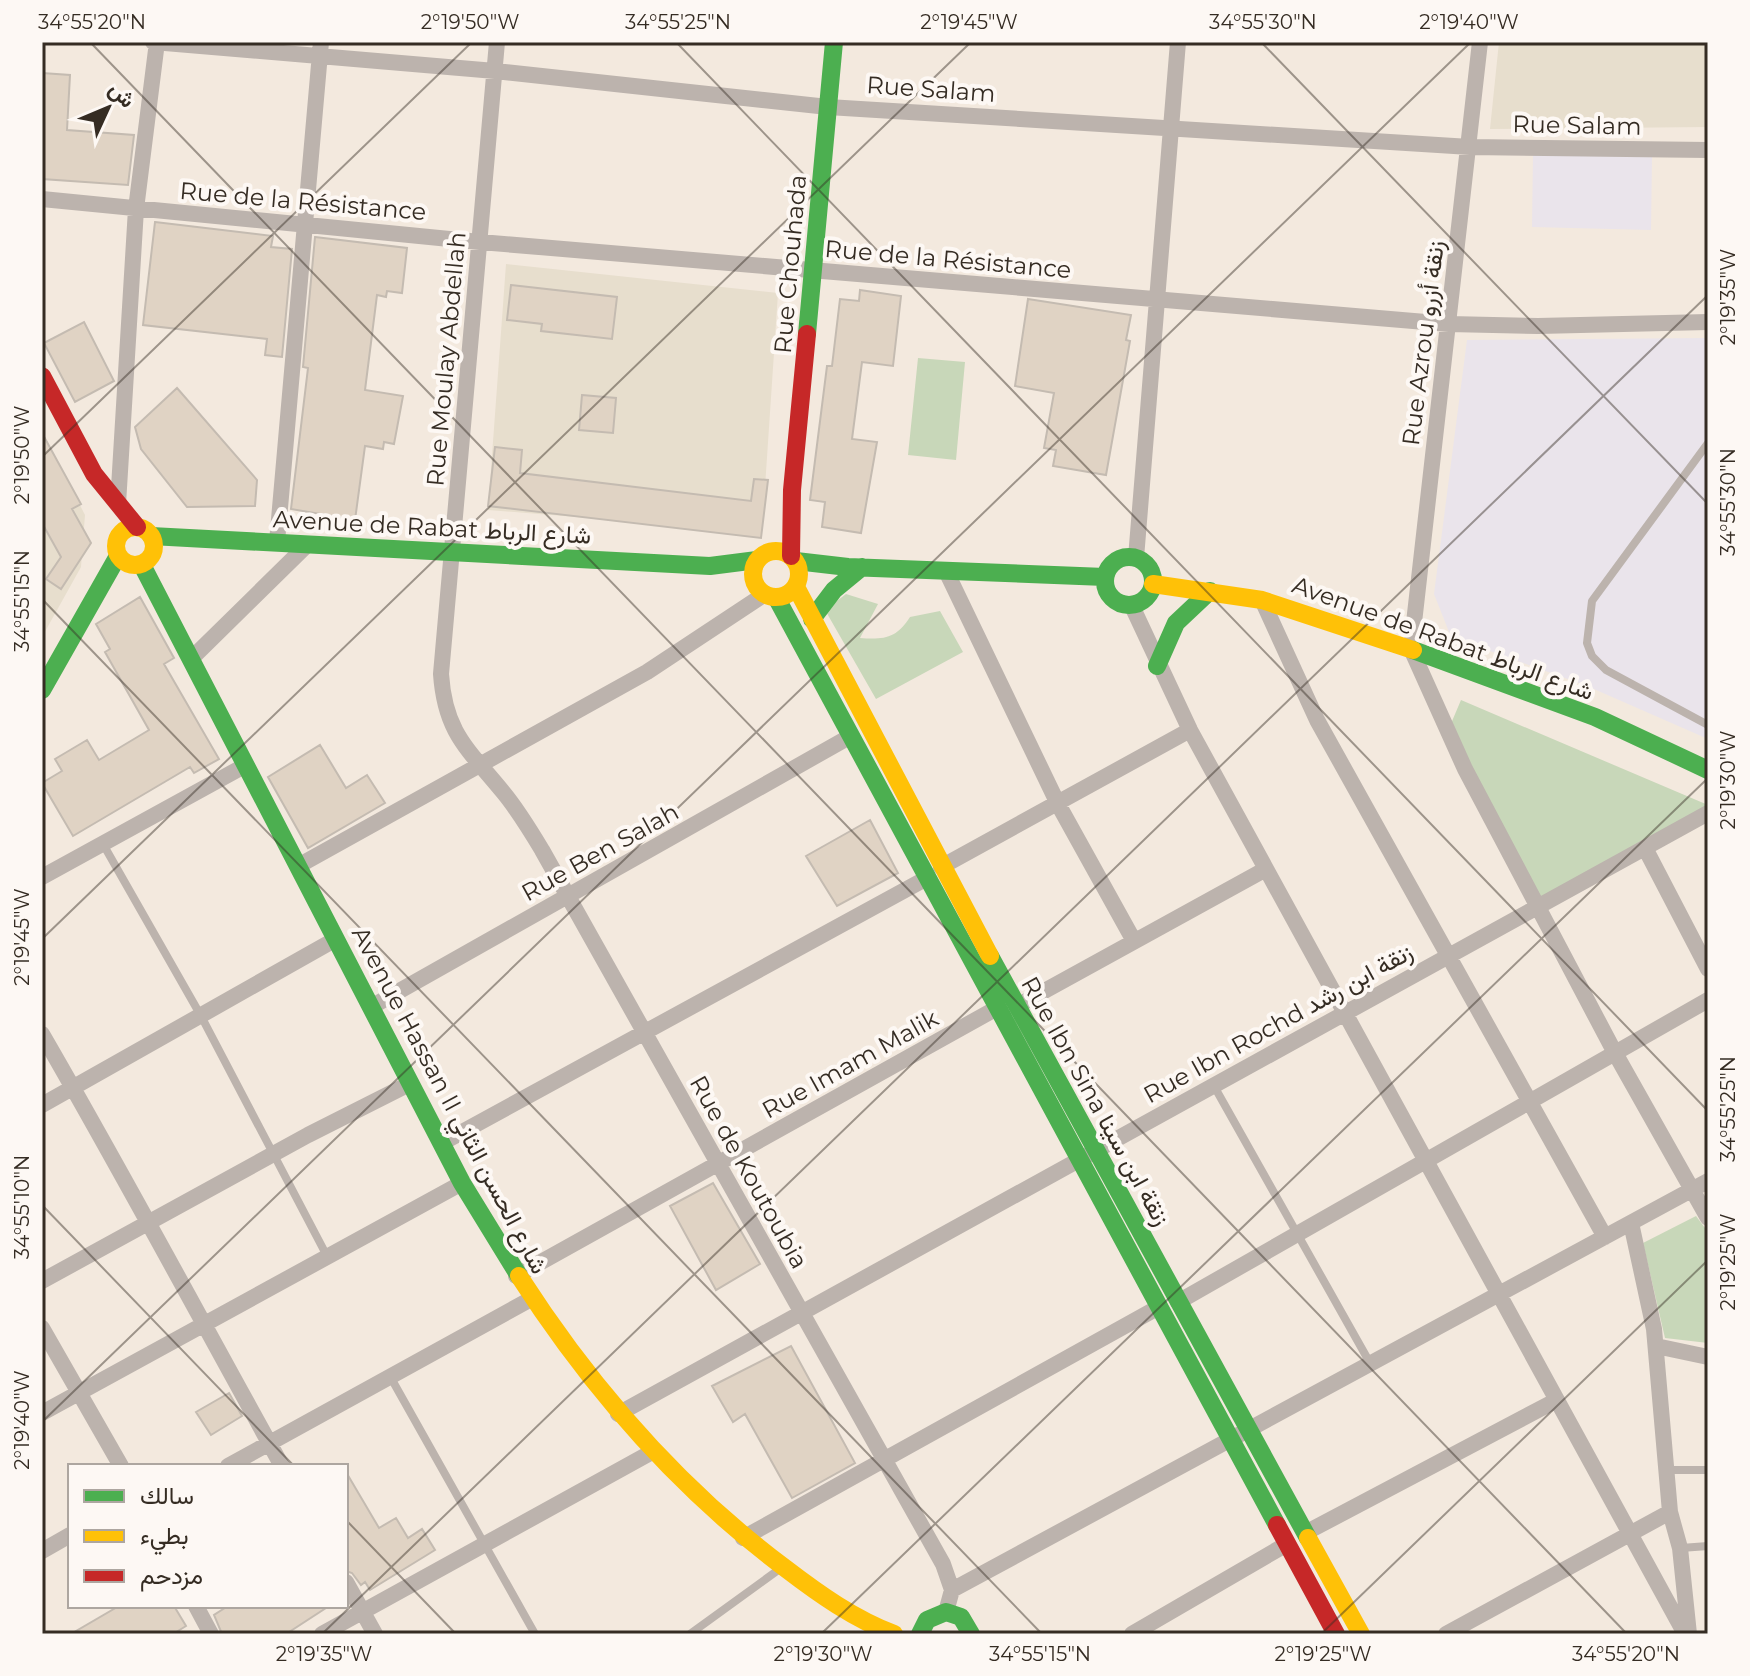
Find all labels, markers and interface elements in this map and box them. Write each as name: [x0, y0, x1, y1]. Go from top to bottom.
text: 34°55'20"N: [38, 10, 146, 34]
text: 2°19'50"W: [421, 10, 519, 34]
text: 34°55'25"N: [625, 10, 731, 34]
text: 2°19'45"W: [920, 10, 1018, 34]
text: 34°55'30"N: [1209, 10, 1317, 34]
text: 2°19'40"W: [1419, 10, 1519, 34]
north arrow: [68, 68, 148, 148]
street label: Rue Salam: [866, 70, 996, 108]
text: ش: [103, 76, 141, 113]
street label: Rue Salam: [1512, 109, 1642, 141]
street label: Rue Chouhada: [768, 173, 812, 355]
street label: Rue de la Résistance: [179, 176, 427, 226]
street label: Rue Moulay Abdellah: [420, 231, 472, 487]
street label: Rue de la Résistance: [824, 234, 1072, 284]
street label: Rue Azrou زنقة أزرو: [1396, 239, 1451, 447]
text: 2°19'35"W: [1716, 249, 1740, 345]
text: 2°19'50"W: [10, 406, 34, 504]
text: 34°55'30"N: [1716, 448, 1740, 556]
street label: Avenue de Rabat شارع الرباط: [272, 504, 592, 552]
text: 34°55'15"N: [10, 550, 34, 652]
street label: Avenue de Rabat شارع الرباط: [1288, 570, 1598, 708]
text: 2°19'30"W: [1716, 731, 1740, 829]
street label: Rue Ben Salah: [516, 797, 684, 907]
text: 2°19'45"W: [10, 888, 34, 986]
street label: Avenue Hassan II شارع الحسن الثاني: [341, 921, 554, 1281]
street label: Rue Ibn Rochd زنقة ابن رشد: [1138, 937, 1418, 1110]
street label: Rue Ibn Sina زنقة ابن سينا: [1014, 971, 1177, 1231]
street label: Rue Imam Malik: [757, 1003, 944, 1124]
text: 34°55'25"N: [1716, 1056, 1740, 1162]
street label: Rue de Koutoubia: [684, 1070, 814, 1274]
text: 34°55'10"N: [10, 1155, 34, 1259]
text: 2°19'25"W: [1716, 1213, 1740, 1311]
text: 2°19'40"W: [10, 1370, 34, 1470]
legend: [68, 1464, 348, 1608]
text: سالك: [140, 1481, 194, 1510]
text: بطيء: [140, 1521, 189, 1555]
text: مزدحم: [140, 1561, 203, 1592]
text: 2°19'35"W: [276, 1642, 372, 1666]
text: 2°19'30"W: [774, 1642, 872, 1666]
text: 34°55'15"N: [989, 1642, 1091, 1666]
text: 2°19'25"W: [1274, 1642, 1372, 1666]
text: 34°55'20"N: [1572, 1642, 1680, 1666]

